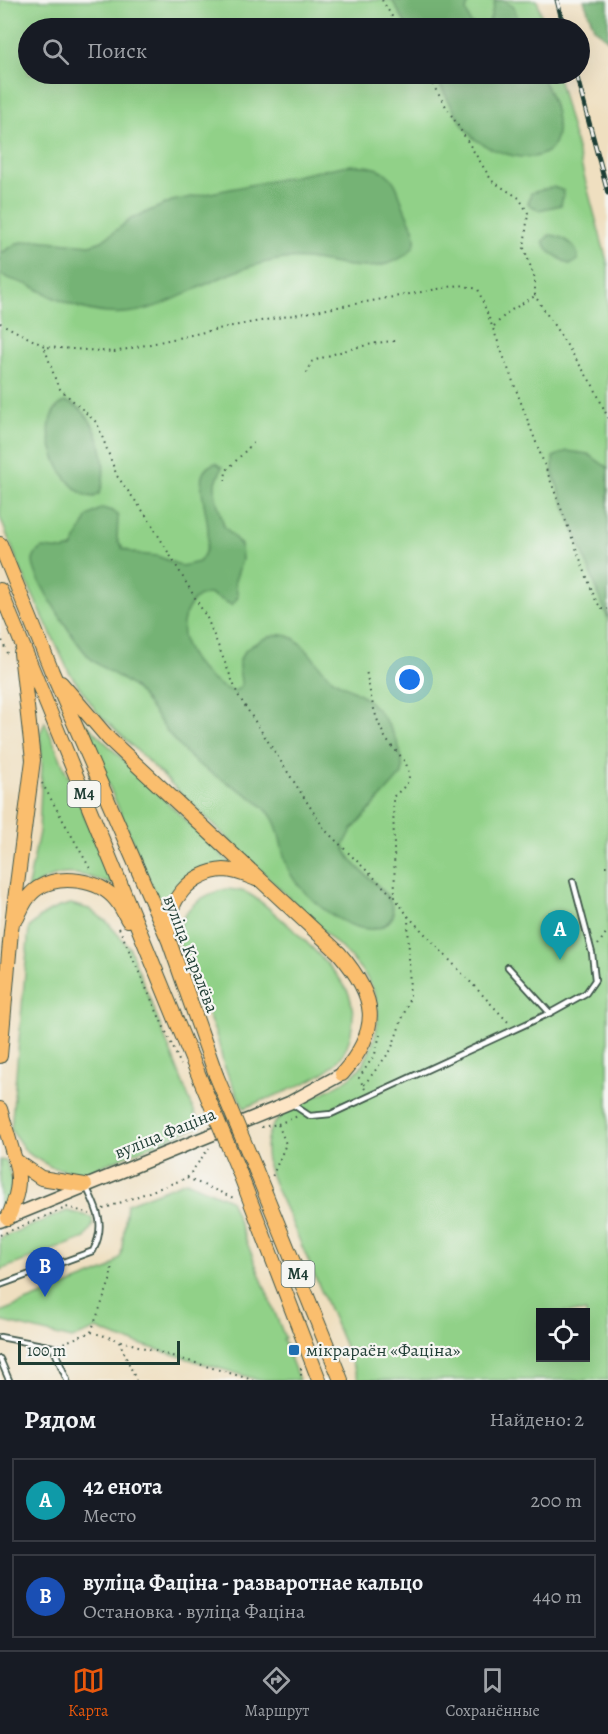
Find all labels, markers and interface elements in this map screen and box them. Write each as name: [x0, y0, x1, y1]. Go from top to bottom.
search box: [18, 18, 590, 84]
icon: search: [39, 35, 72, 68]
text: Поиск: [87, 36, 147, 66]
your location: [395, 665, 424, 694]
road number: М4: [68, 781, 100, 807]
street label: вуліца Каралёва: [158, 892, 225, 1017]
pin: A: [540, 910, 580, 960]
street label: вуліца Фаціна: [111, 1101, 220, 1164]
pin: B: [26, 1248, 64, 1297]
road number: М4: [282, 1261, 314, 1287]
map controls: [536, 1308, 590, 1362]
button: locate: [536, 1308, 590, 1362]
scale bar: [18, 1338, 180, 1366]
place label: мікрараён «Фаціна»: [306, 1338, 461, 1362]
text: 100 m: [27, 1340, 66, 1362]
marker: мікрараён «Фаціна»: [287, 1343, 301, 1357]
text: Рядом: [24, 1402, 96, 1437]
text: Найдено: 2: [489, 1406, 584, 1433]
text: 42 енота: [83, 1472, 163, 1502]
text: A: [39, 1487, 52, 1514]
text: 200 m: [531, 1487, 582, 1514]
text: Место: [83, 1502, 136, 1529]
text: вуліца Фаціна - разваротнае кальцо: [83, 1568, 423, 1598]
text: B: [39, 1583, 52, 1610]
text: 440 m: [533, 1583, 582, 1610]
text: Остановка · вуліца Фаціна: [83, 1598, 305, 1625]
tab: Карта: [68, 1664, 108, 1722]
tab: Маршрут: [245, 1664, 309, 1722]
tab: Сохранённые: [446, 1664, 540, 1722]

